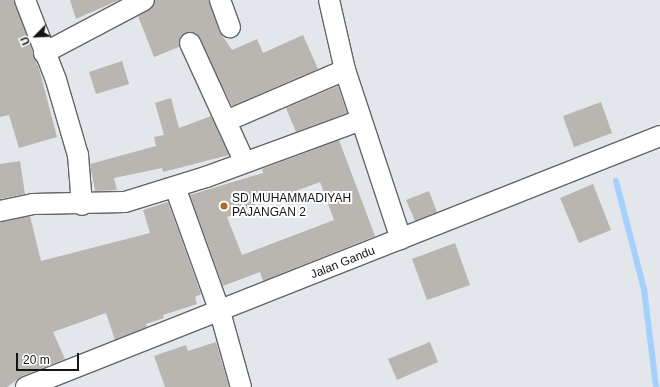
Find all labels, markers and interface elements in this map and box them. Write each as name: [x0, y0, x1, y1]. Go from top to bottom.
north arrow: [16, 16, 56, 56]
text: U: [18, 35, 32, 47]
place label: SD MUHAMMADIYAH PAJANGAN 2: [232, 192, 351, 220]
marker: SD MUHAMMADIYAH PAJANGAN 2: [219, 201, 229, 211]
street label: Jalan Gandu: [309, 244, 377, 282]
scale bar: [18, 345, 81, 371]
text: 20 m: [23, 353, 50, 367]

